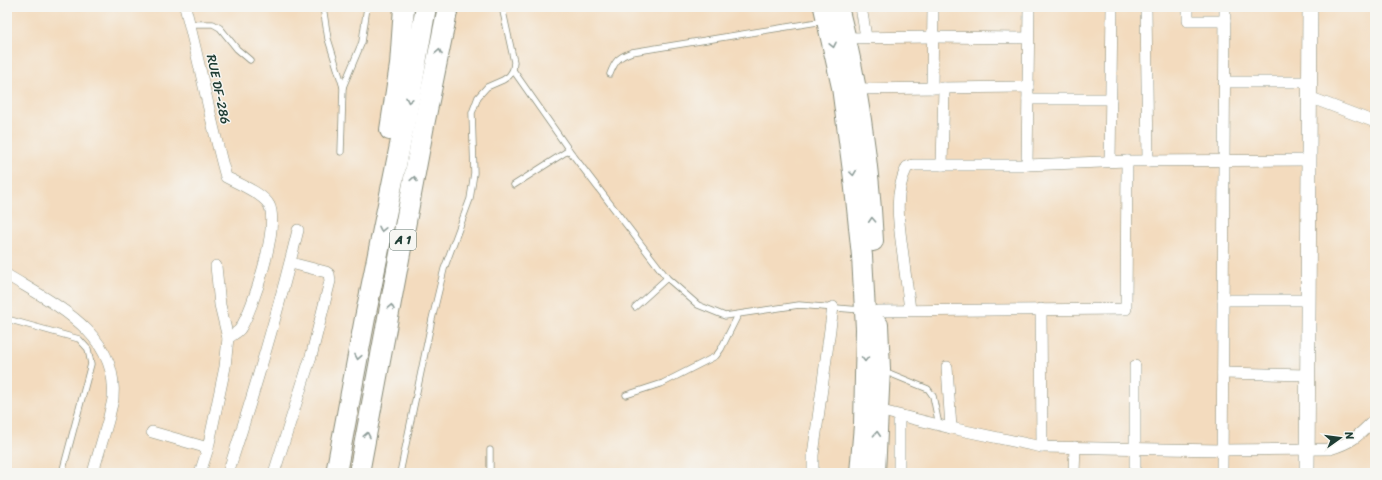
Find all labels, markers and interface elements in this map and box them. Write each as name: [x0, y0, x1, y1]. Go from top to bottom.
one-way arrow: [828, 42, 836, 48]
one-way arrow: [435, 48, 443, 55]
street label: RUE DF-286: [200, 52, 237, 126]
one-way arrow: [405, 97, 414, 104]
one-way arrow: [849, 170, 858, 176]
one-way arrow: [410, 176, 418, 182]
one-way arrow: [868, 217, 877, 223]
one-way arrow: [379, 226, 387, 232]
road number: A 1: [390, 230, 416, 250]
one-way arrow: [386, 304, 395, 310]
one-way arrow: [354, 354, 363, 360]
one-way arrow: [861, 356, 869, 362]
north arrow: [1320, 418, 1360, 458]
text: N: [1339, 429, 1359, 442]
one-way arrow: [873, 431, 881, 437]
one-way arrow: [362, 432, 371, 438]

